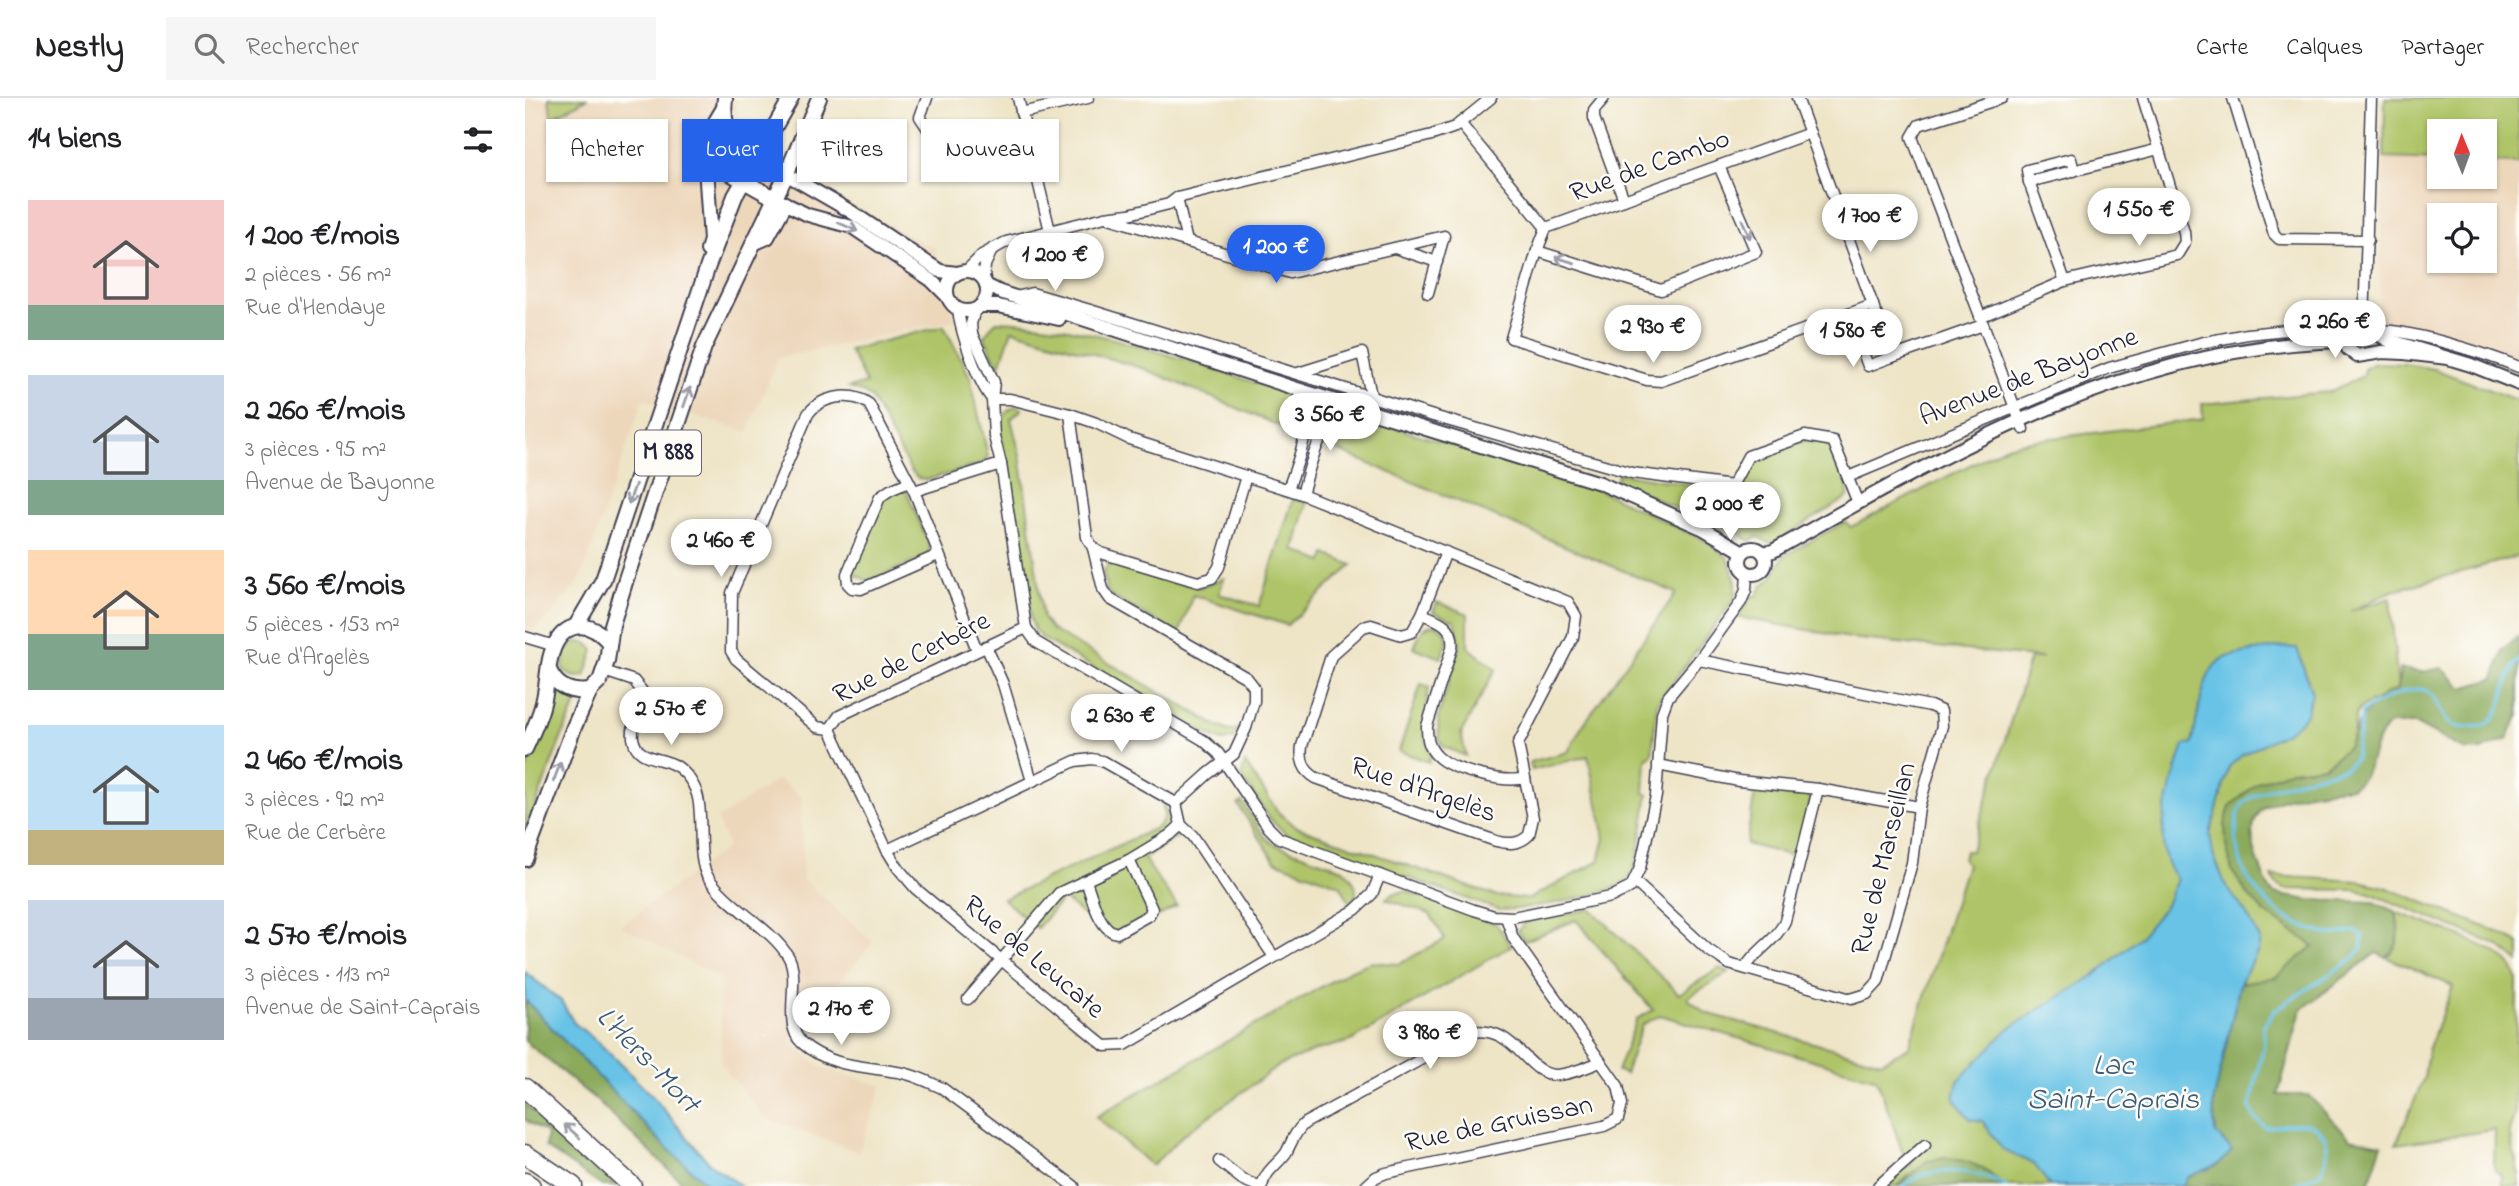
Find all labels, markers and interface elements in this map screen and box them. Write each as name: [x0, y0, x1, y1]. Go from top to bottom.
search box: [166, 17, 656, 80]
text: Nestly: [35, 24, 124, 72]
icon: search: [190, 29, 228, 67]
text: Rechercher: [246, 29, 359, 67]
text: Carte: [2196, 31, 2248, 66]
text: Calques: [2286, 31, 2363, 66]
text: Partager: [2401, 31, 2484, 66]
text: 14 biens: [28, 118, 122, 162]
chip: Acheter: [546, 119, 668, 182]
chip: Louer: [682, 119, 783, 182]
chip: Filtres: [797, 119, 907, 182]
chip: Nouveau: [921, 119, 1059, 182]
street label: Rue de Cambo: [1564, 119, 1736, 215]
north arrow: [2427, 119, 2497, 189]
map controls: [2427, 119, 2497, 273]
icon: filters: [459, 121, 497, 159]
pin: 1 550 €: [2074, 188, 2204, 248]
pin: 1 700 €: [1805, 194, 1935, 254]
text: 1 550 €: [2103, 194, 2175, 227]
text: 1 700 €: [1838, 200, 1902, 233]
button: locate: [2427, 203, 2497, 273]
text: 1 200 €/mois: [245, 215, 400, 259]
one-way arrow: [1740, 218, 1753, 239]
one-way arrow: [837, 221, 858, 234]
pin: 1 200 €: [1211, 226, 1341, 285]
icon: home: [84, 228, 168, 312]
text: 1 200 €: [1243, 231, 1309, 264]
pin: 1 200 €: [990, 234, 1120, 293]
text: 1 200 €: [1022, 239, 1088, 272]
one-way arrow: [1555, 253, 1577, 265]
text: 2 pièces · 56 m²: [245, 259, 391, 292]
text: Rue d'Hendaye: [245, 292, 386, 325]
pin: 2 260 €: [2270, 300, 2400, 360]
pin: 2 930 €: [1588, 306, 1718, 365]
text: 2 260 €: [2300, 306, 2370, 339]
pin: 1 580 €: [1788, 310, 1918, 369]
text: 2 930 €: [1620, 311, 1686, 344]
text: 1 580 €: [1820, 315, 1886, 348]
street label: Avenue de Bayonne: [1914, 317, 2145, 439]
one-way arrow: [682, 387, 694, 409]
text: 2 260 €/mois: [245, 390, 406, 434]
pin: 3 560 €: [1265, 394, 1395, 453]
text: 3 560 €: [1295, 399, 1365, 432]
icon: home: [84, 403, 168, 487]
road number: M 888: [635, 430, 701, 476]
text: 3 pièces · 95 m²: [245, 434, 386, 467]
text: Avenue de Bayonne: [245, 467, 435, 500]
pin: 2 000 €: [1665, 482, 1795, 542]
one-way arrow: [625, 483, 638, 505]
text: 2 000 €: [1696, 488, 1764, 521]
pin: 2 460 €: [656, 519, 786, 579]
text: 2 460 €: [687, 525, 755, 558]
text: 3 560 €/mois: [245, 565, 405, 609]
icon: home: [84, 578, 168, 662]
street label: Rue de Cerbère: [826, 602, 998, 716]
text: 5 pièces · 153 m²: [245, 609, 400, 642]
text: Rue d'Argelès: [245, 642, 370, 675]
pin: 2 570 €: [606, 688, 736, 747]
text: 2 570 €: [635, 693, 707, 726]
pin: 2 630 €: [1056, 694, 1186, 754]
text: 2 630 €: [1087, 700, 1155, 733]
text: 2 460 €/mois: [245, 740, 403, 784]
street label: Rue d'Argelès: [1344, 747, 1502, 835]
icon: home: [84, 753, 168, 837]
street label: Rue de Marseillan: [1841, 758, 1929, 960]
one-way arrow: [551, 762, 564, 783]
text: 3 pièces · 92 m²: [245, 784, 385, 817]
text: Rue de Cerbère: [245, 817, 386, 850]
street label: Rue de Leucate: [953, 886, 1113, 1030]
text: 2 570 €/mois: [245, 915, 407, 959]
icon: home: [84, 928, 168, 1012]
text: 3 pièces · 113 m²: [245, 959, 390, 992]
pin: 2 170 €: [776, 988, 906, 1047]
text: Avenue de Saint-Caprais: [245, 992, 480, 1025]
text: 2 170 €: [808, 993, 874, 1026]
water label: L'Hers-Mort: [585, 997, 711, 1127]
pin: 3 980 €: [1365, 1012, 1495, 1071]
text: 3 980 €: [1399, 1017, 1461, 1050]
water label: Lac Saint-Caprais: [2027, 1045, 2200, 1123]
street label: Rue de Gruissan: [1401, 1085, 1597, 1165]
one-way arrow: [563, 1123, 581, 1139]

